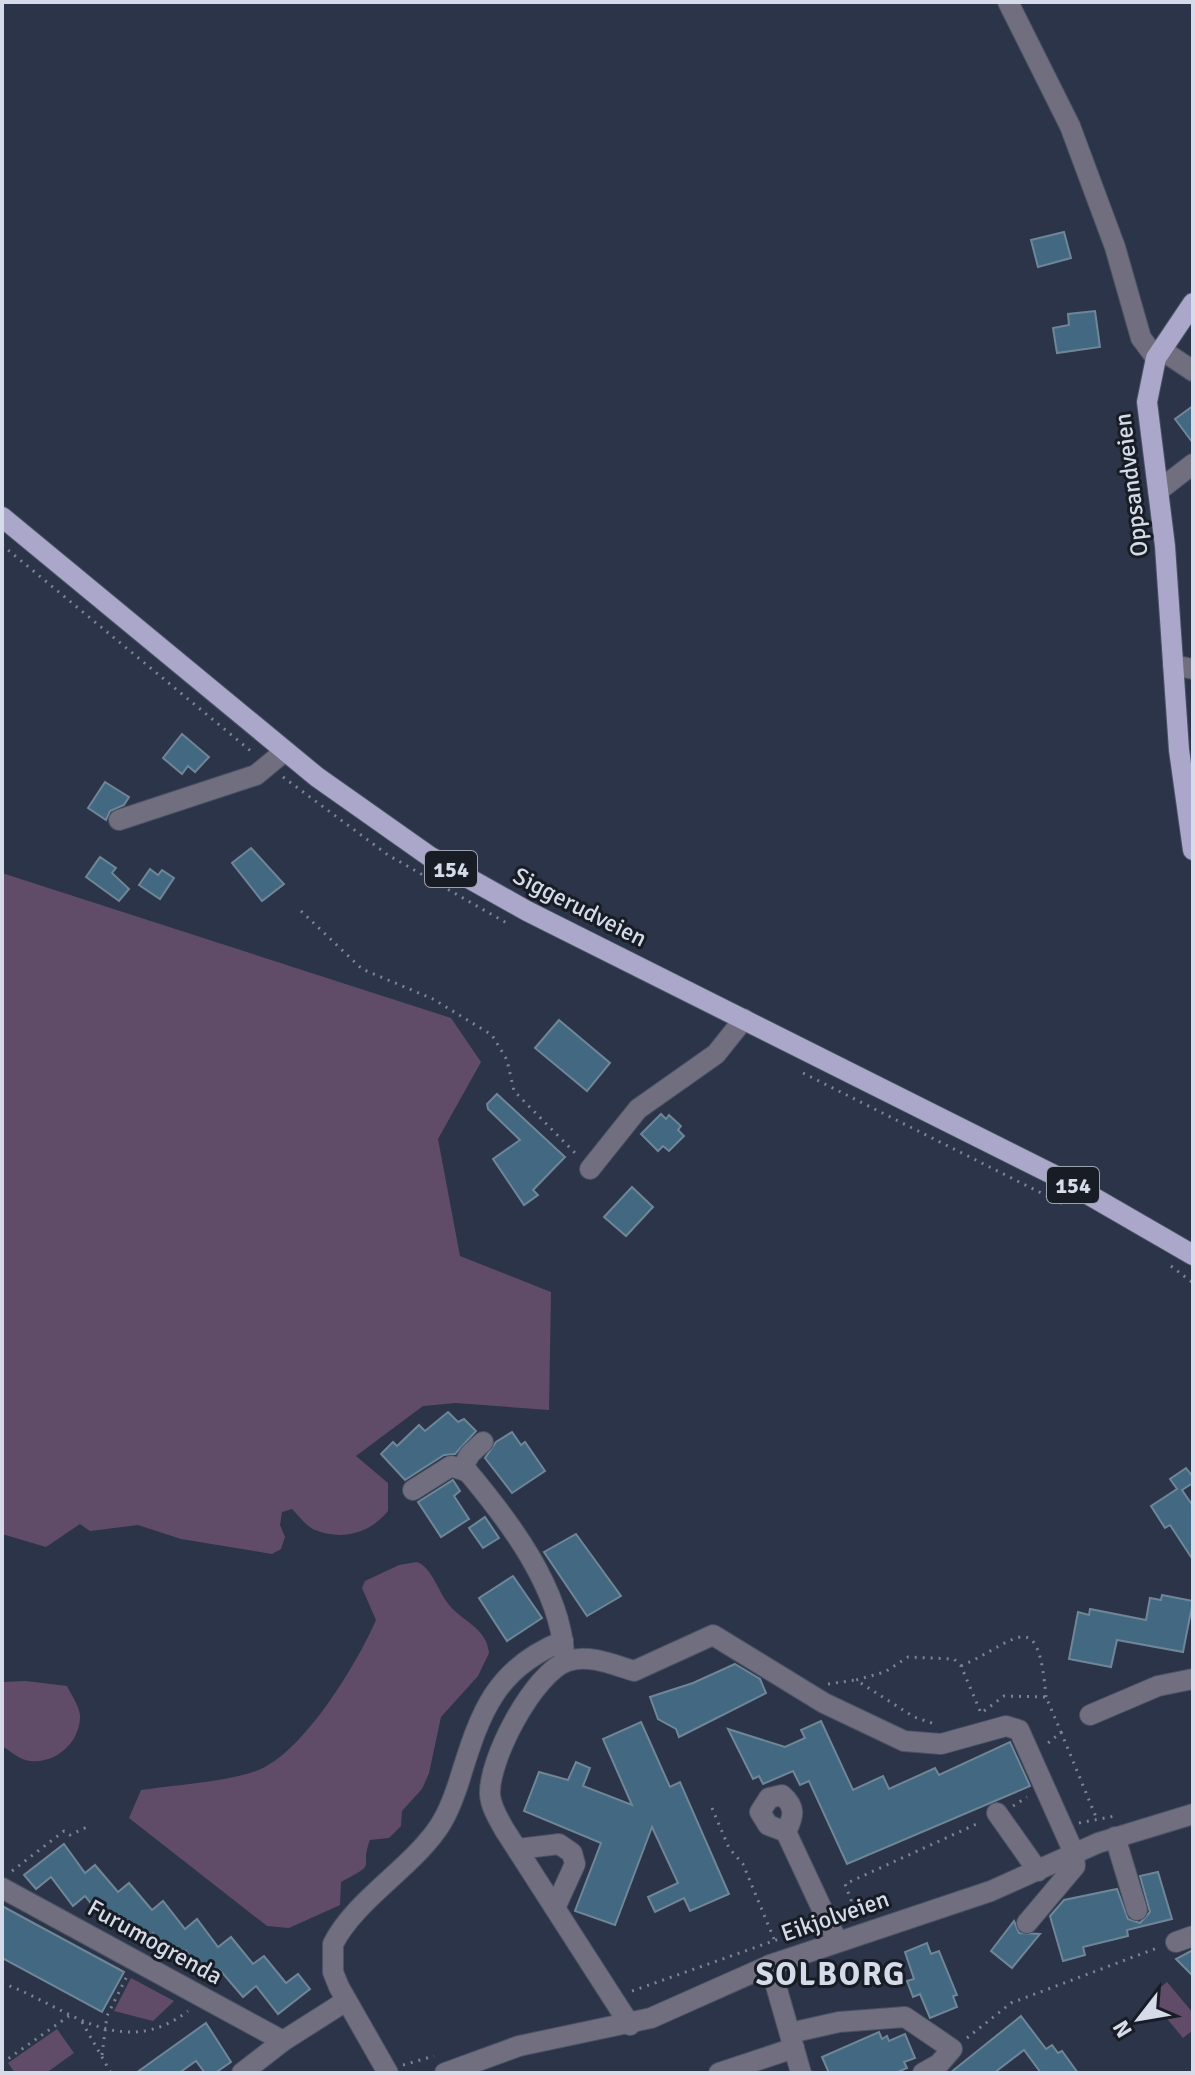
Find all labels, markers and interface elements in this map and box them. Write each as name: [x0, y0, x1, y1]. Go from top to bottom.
street label: Oppsandveien: [1107, 412, 1155, 558]
road number: 154: [425, 851, 477, 887]
street label: Siggerudveien: [508, 860, 652, 954]
road number: 154: [1047, 1167, 1099, 1203]
street label: Eikjolveien: [777, 1884, 893, 1948]
street label: Furumogrenda: [82, 1893, 228, 1991]
district label: SOLBORG: [756, 1955, 906, 1994]
north arrow: [1099, 1979, 1179, 2059]
text: N: [1107, 2016, 1138, 2043]

